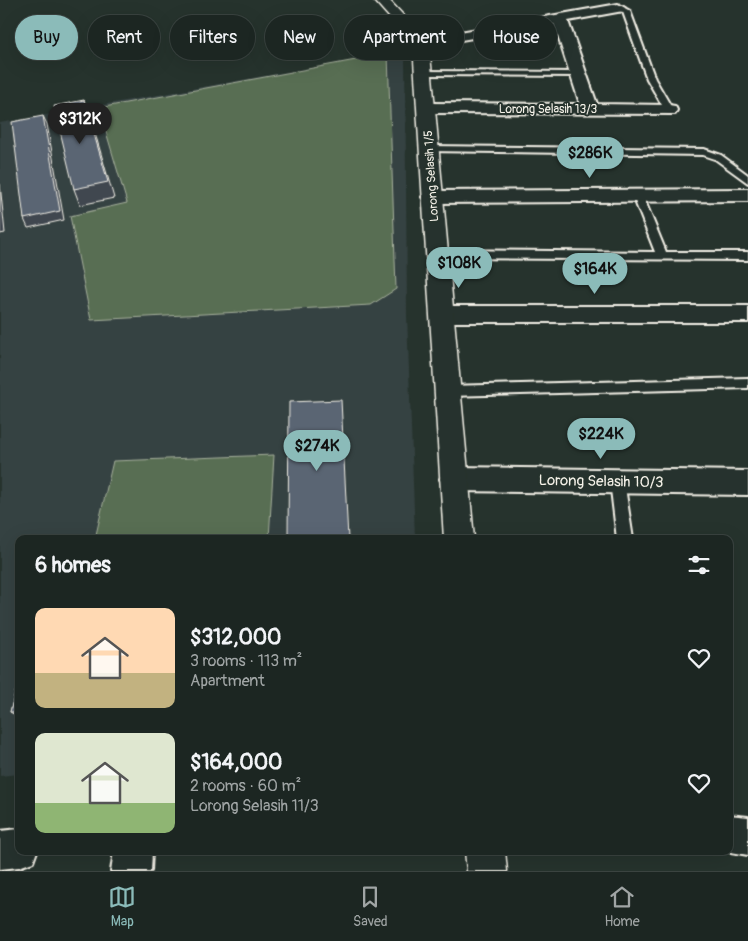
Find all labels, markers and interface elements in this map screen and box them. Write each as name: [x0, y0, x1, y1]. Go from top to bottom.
chip: Buy: [15, 15, 78, 60]
chip: Rent: [88, 15, 160, 60]
chip: Filters: [170, 15, 255, 60]
chip: New: [265, 15, 334, 60]
chip: Apartment: [344, 15, 464, 60]
chip: House: [474, 15, 557, 60]
pin: $312K: [45, 102, 115, 145]
street label: Lorong Selasih 13/3: [499, 102, 598, 117]
text: $312K: [59, 109, 101, 129]
street label: Lorong Selasih 1/5: [421, 130, 442, 222]
pin: $286K: [555, 136, 625, 179]
text: $286K: [568, 143, 612, 163]
pin: $108K: [424, 246, 494, 289]
pin: $164K: [560, 252, 630, 295]
text: $108K: [437, 253, 481, 273]
text: $164K: [573, 259, 617, 279]
pin: $224K: [566, 418, 636, 460]
text: $224K: [578, 424, 624, 444]
pin: $274K: [282, 430, 352, 472]
text: $274K: [294, 436, 340, 456]
street label: Lorong Selasih 10/3: [538, 471, 664, 492]
icon: filters: [685, 551, 713, 579]
text: 6 homes: [35, 552, 111, 579]
text: $312,000: [190, 624, 281, 651]
icon: home: [75, 628, 135, 688]
icon: heart: [685, 644, 713, 672]
text: 3 rooms · 113 m²: [190, 651, 302, 671]
text: Apartment: [190, 671, 265, 691]
text: $164,000: [190, 749, 282, 776]
icon: home: [75, 753, 135, 813]
icon: heart: [685, 769, 713, 797]
text: 2 rooms · 60 m²: [190, 776, 301, 796]
text: Lorong Selasih 11/3: [190, 796, 319, 816]
tab: Map: [108, 883, 136, 930]
tab: Saved: [353, 883, 388, 930]
tab: Home: [604, 883, 640, 930]

